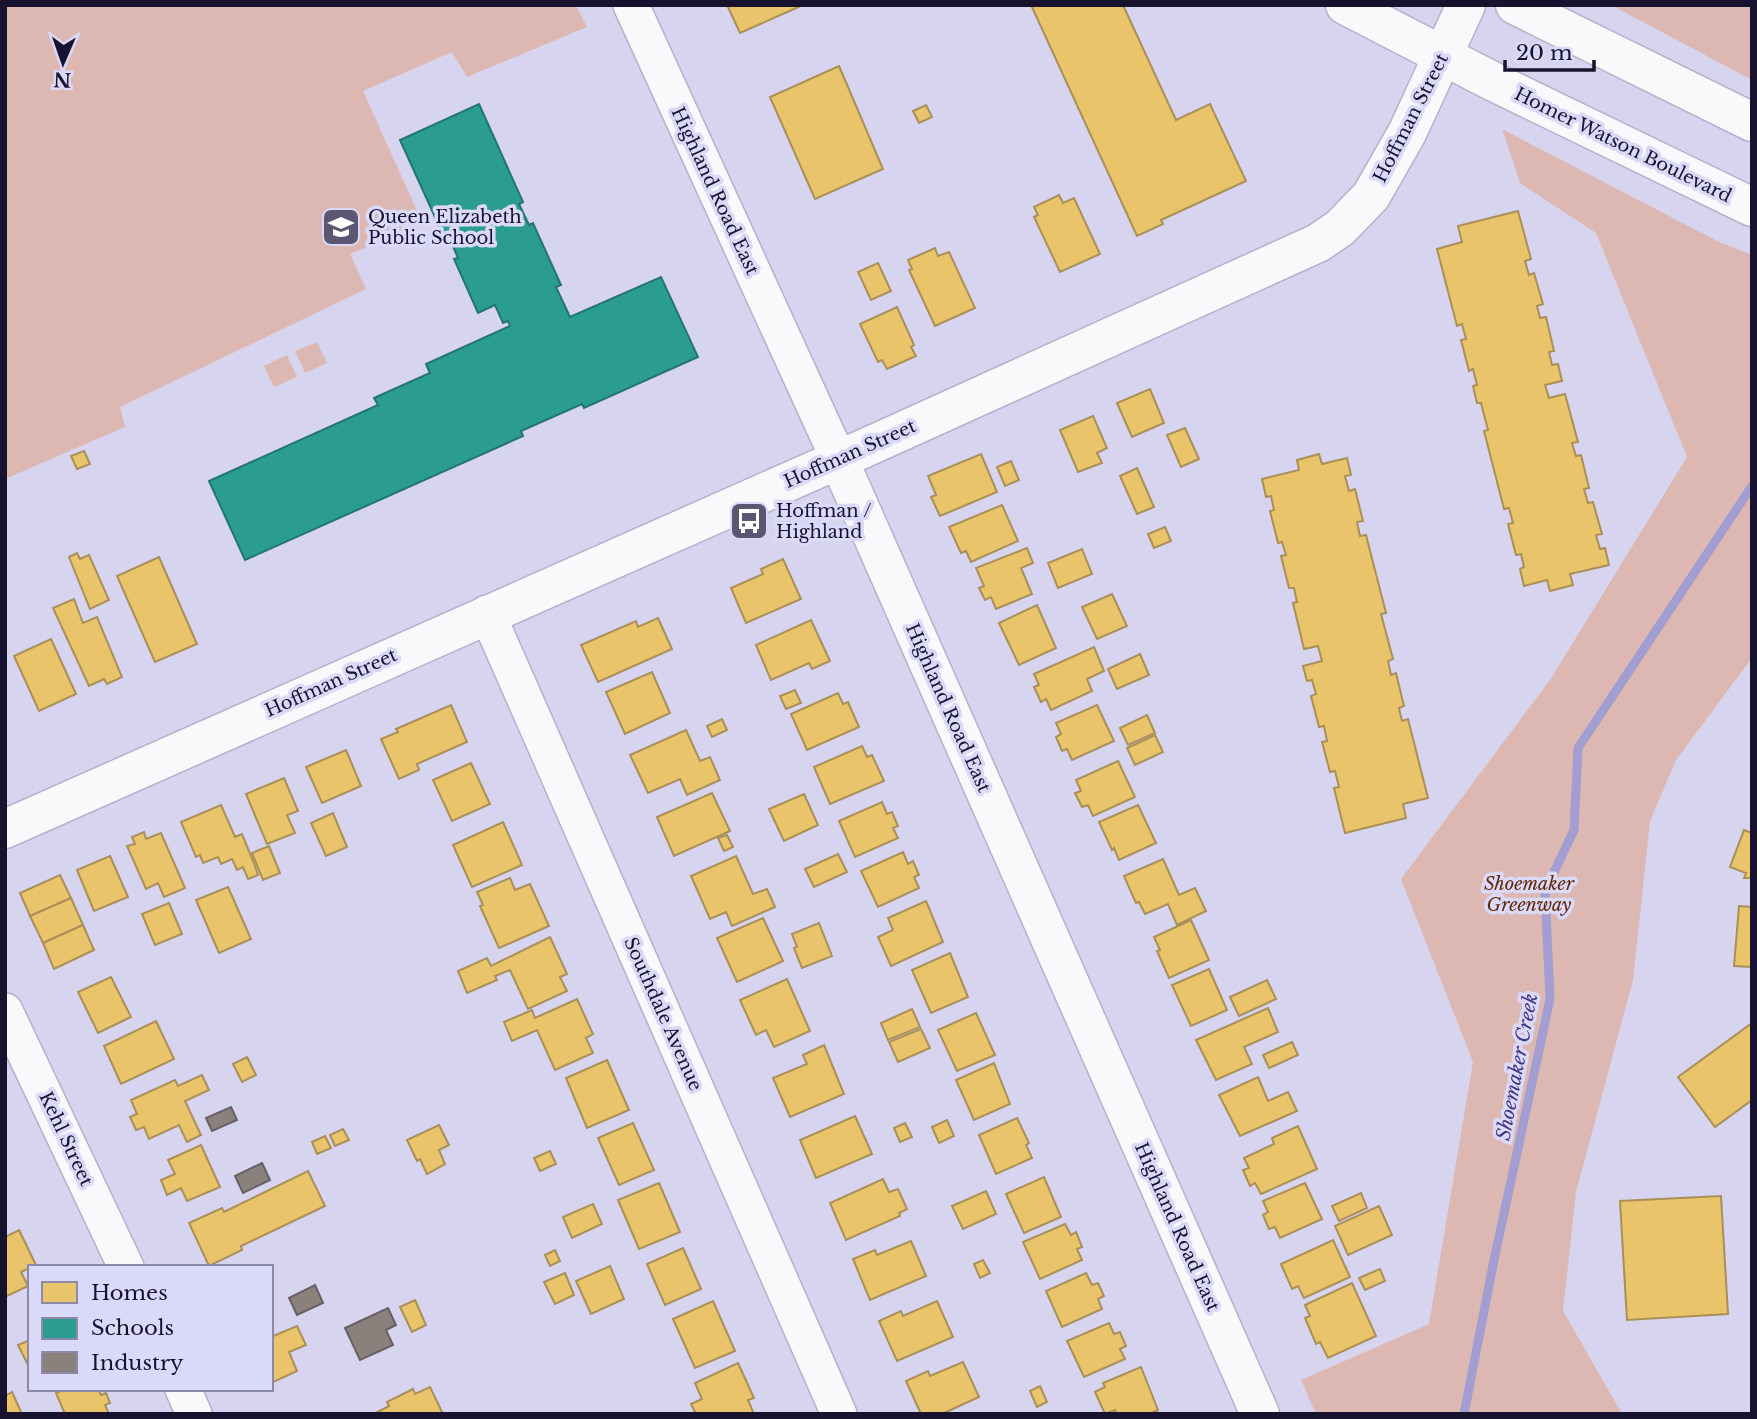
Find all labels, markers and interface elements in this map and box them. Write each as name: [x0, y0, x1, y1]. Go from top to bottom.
north arrow: [28, 28, 98, 98]
scale bar: [1505, 28, 1594, 72]
text: 20 m: [1516, 40, 1573, 66]
street label: Hoffman Street: [1369, 50, 1453, 186]
text: N: [53, 68, 72, 91]
street label: Homer Watson Boulevard: [1511, 83, 1735, 207]
street label: Highland Road East: [666, 104, 764, 279]
school or university icon: Queen Elizabeth Public School: [320, 206, 362, 248]
place label: Queen Elizabeth Public School: [368, 206, 522, 249]
street label: Hoffman Street: [781, 415, 920, 493]
bus stop icon: Hoffman / Highland: [728, 500, 770, 542]
place label: Hoffman / Highland: [776, 500, 871, 543]
street label: Highland Road East: [901, 620, 995, 796]
street label: Hoffman Street: [262, 644, 401, 722]
park label: Shoemaker Greenway: [1484, 873, 1575, 916]
street label: Southdale Avenue: [619, 934, 707, 1094]
water label: Shoemaker Creek: [1491, 992, 1543, 1142]
street label: Kehl Street: [35, 1088, 97, 1190]
street label: Highland Road East: [1130, 1139, 1224, 1315]
legend: [28, 1265, 273, 1391]
text: Homes: [91, 1280, 168, 1306]
text: Schools: [91, 1315, 174, 1341]
text: Industry: [91, 1350, 184, 1376]

